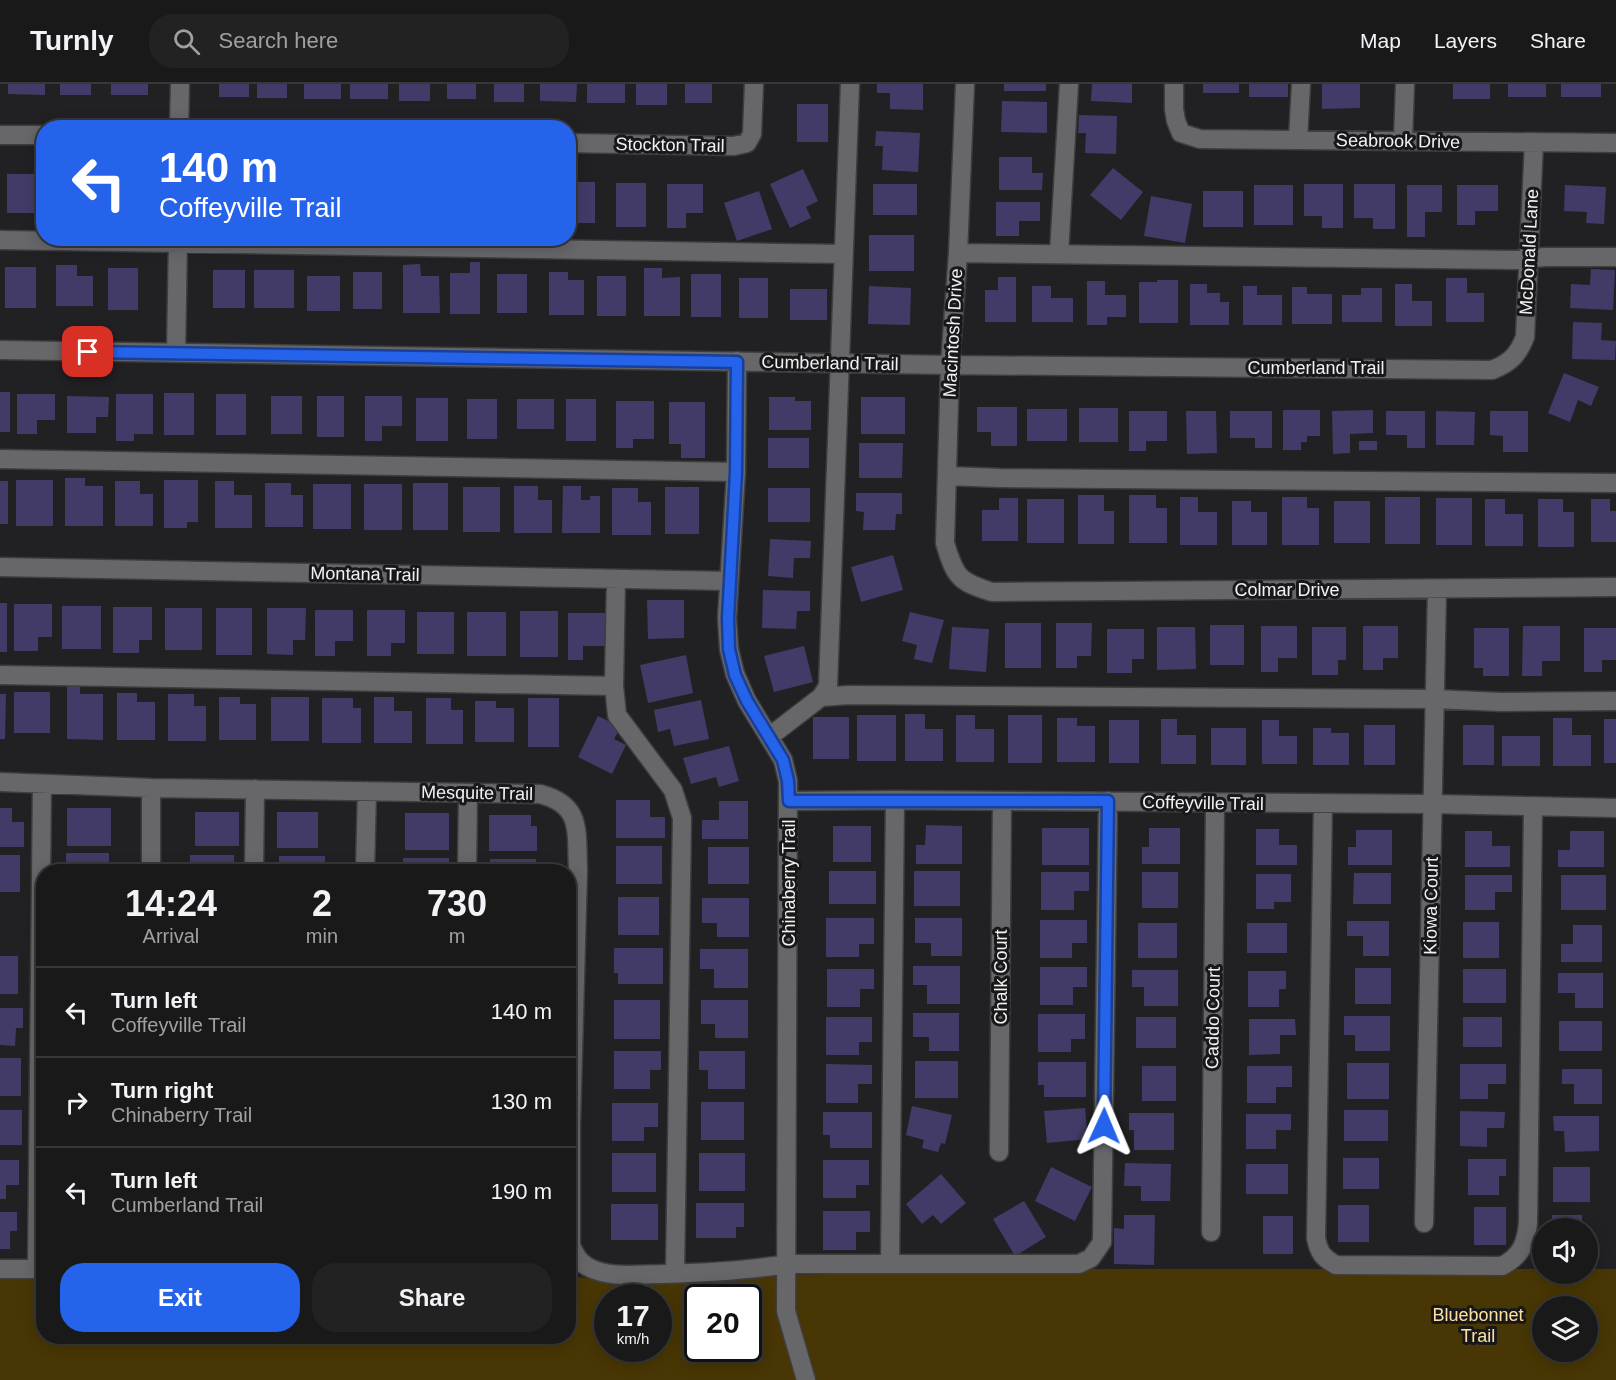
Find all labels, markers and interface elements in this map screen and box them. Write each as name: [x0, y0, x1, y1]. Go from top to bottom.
search box: [149, 14, 569, 68]
text: Turnly: [30, 25, 113, 56]
icon: search: [170, 25, 203, 58]
text: Search here: [218, 28, 338, 53]
text: Map: [1360, 29, 1401, 52]
text: Layers: [1434, 29, 1497, 52]
text: Share: [1530, 29, 1586, 52]
street label: Seabrook Drive: [1336, 130, 1460, 152]
street label: Stockton Trail: [615, 134, 725, 156]
icon: left: [60, 144, 138, 222]
text: 140 m: [159, 144, 278, 191]
street label: McDonald Lane: [1516, 189, 1542, 315]
text: Coffeyville Trail: [159, 193, 342, 223]
street label: Macintosh Drive: [940, 268, 966, 398]
pin: [62, 326, 113, 377]
icon: arrive: [71, 335, 104, 368]
street label: Cumberland Trail: [761, 352, 899, 374]
street label: Cumberland Trail: [1247, 358, 1385, 378]
street label: Montana Trail: [310, 563, 420, 585]
street label: Colmar Drive: [1234, 580, 1340, 600]
street label: Mesquite Trail: [421, 782, 533, 804]
street label: Coffeyville Trail: [1142, 792, 1264, 814]
street label: Chinaberry Trail: [779, 819, 799, 947]
street label: Kiowa Court: [1420, 857, 1442, 955]
text: 14:24: [125, 883, 217, 924]
text: 2: [312, 883, 332, 924]
text: 730: [427, 883, 487, 924]
text: Arrival: [143, 925, 199, 947]
text: min: [306, 925, 338, 947]
text: m: [449, 925, 465, 947]
street label: Chalk Court: [991, 929, 1011, 1025]
street label: Caddo Court: [1202, 967, 1224, 1069]
text: Turn left: [111, 988, 197, 1013]
icon: left: [60, 996, 93, 1029]
text: 140 m: [491, 999, 552, 1024]
text: Coffeyville Trail: [111, 1014, 246, 1036]
text: Turn right: [111, 1078, 213, 1103]
icon: right: [60, 1086, 93, 1119]
text: 130 m: [491, 1089, 552, 1114]
position arrow: [1072, 1094, 1136, 1158]
text: Chinaberry Trail: [111, 1104, 252, 1126]
text: Turn left: [111, 1168, 197, 1193]
icon: left: [60, 1176, 93, 1209]
text: 190 m: [491, 1179, 552, 1204]
text: Cumberland Trail: [111, 1194, 263, 1216]
map controls: [1532, 1218, 1598, 1362]
button: sound: [1532, 1218, 1598, 1284]
button: Exit: [60, 1263, 300, 1332]
button: Share: [312, 1263, 552, 1332]
speed limit sign: 20: [684, 1284, 762, 1362]
button: layers: [1532, 1296, 1598, 1362]
text: 17: [616, 1299, 650, 1332]
park label: Bluebonnet Trail: [1432, 1305, 1524, 1346]
text: km/h: [617, 1330, 649, 1347]

